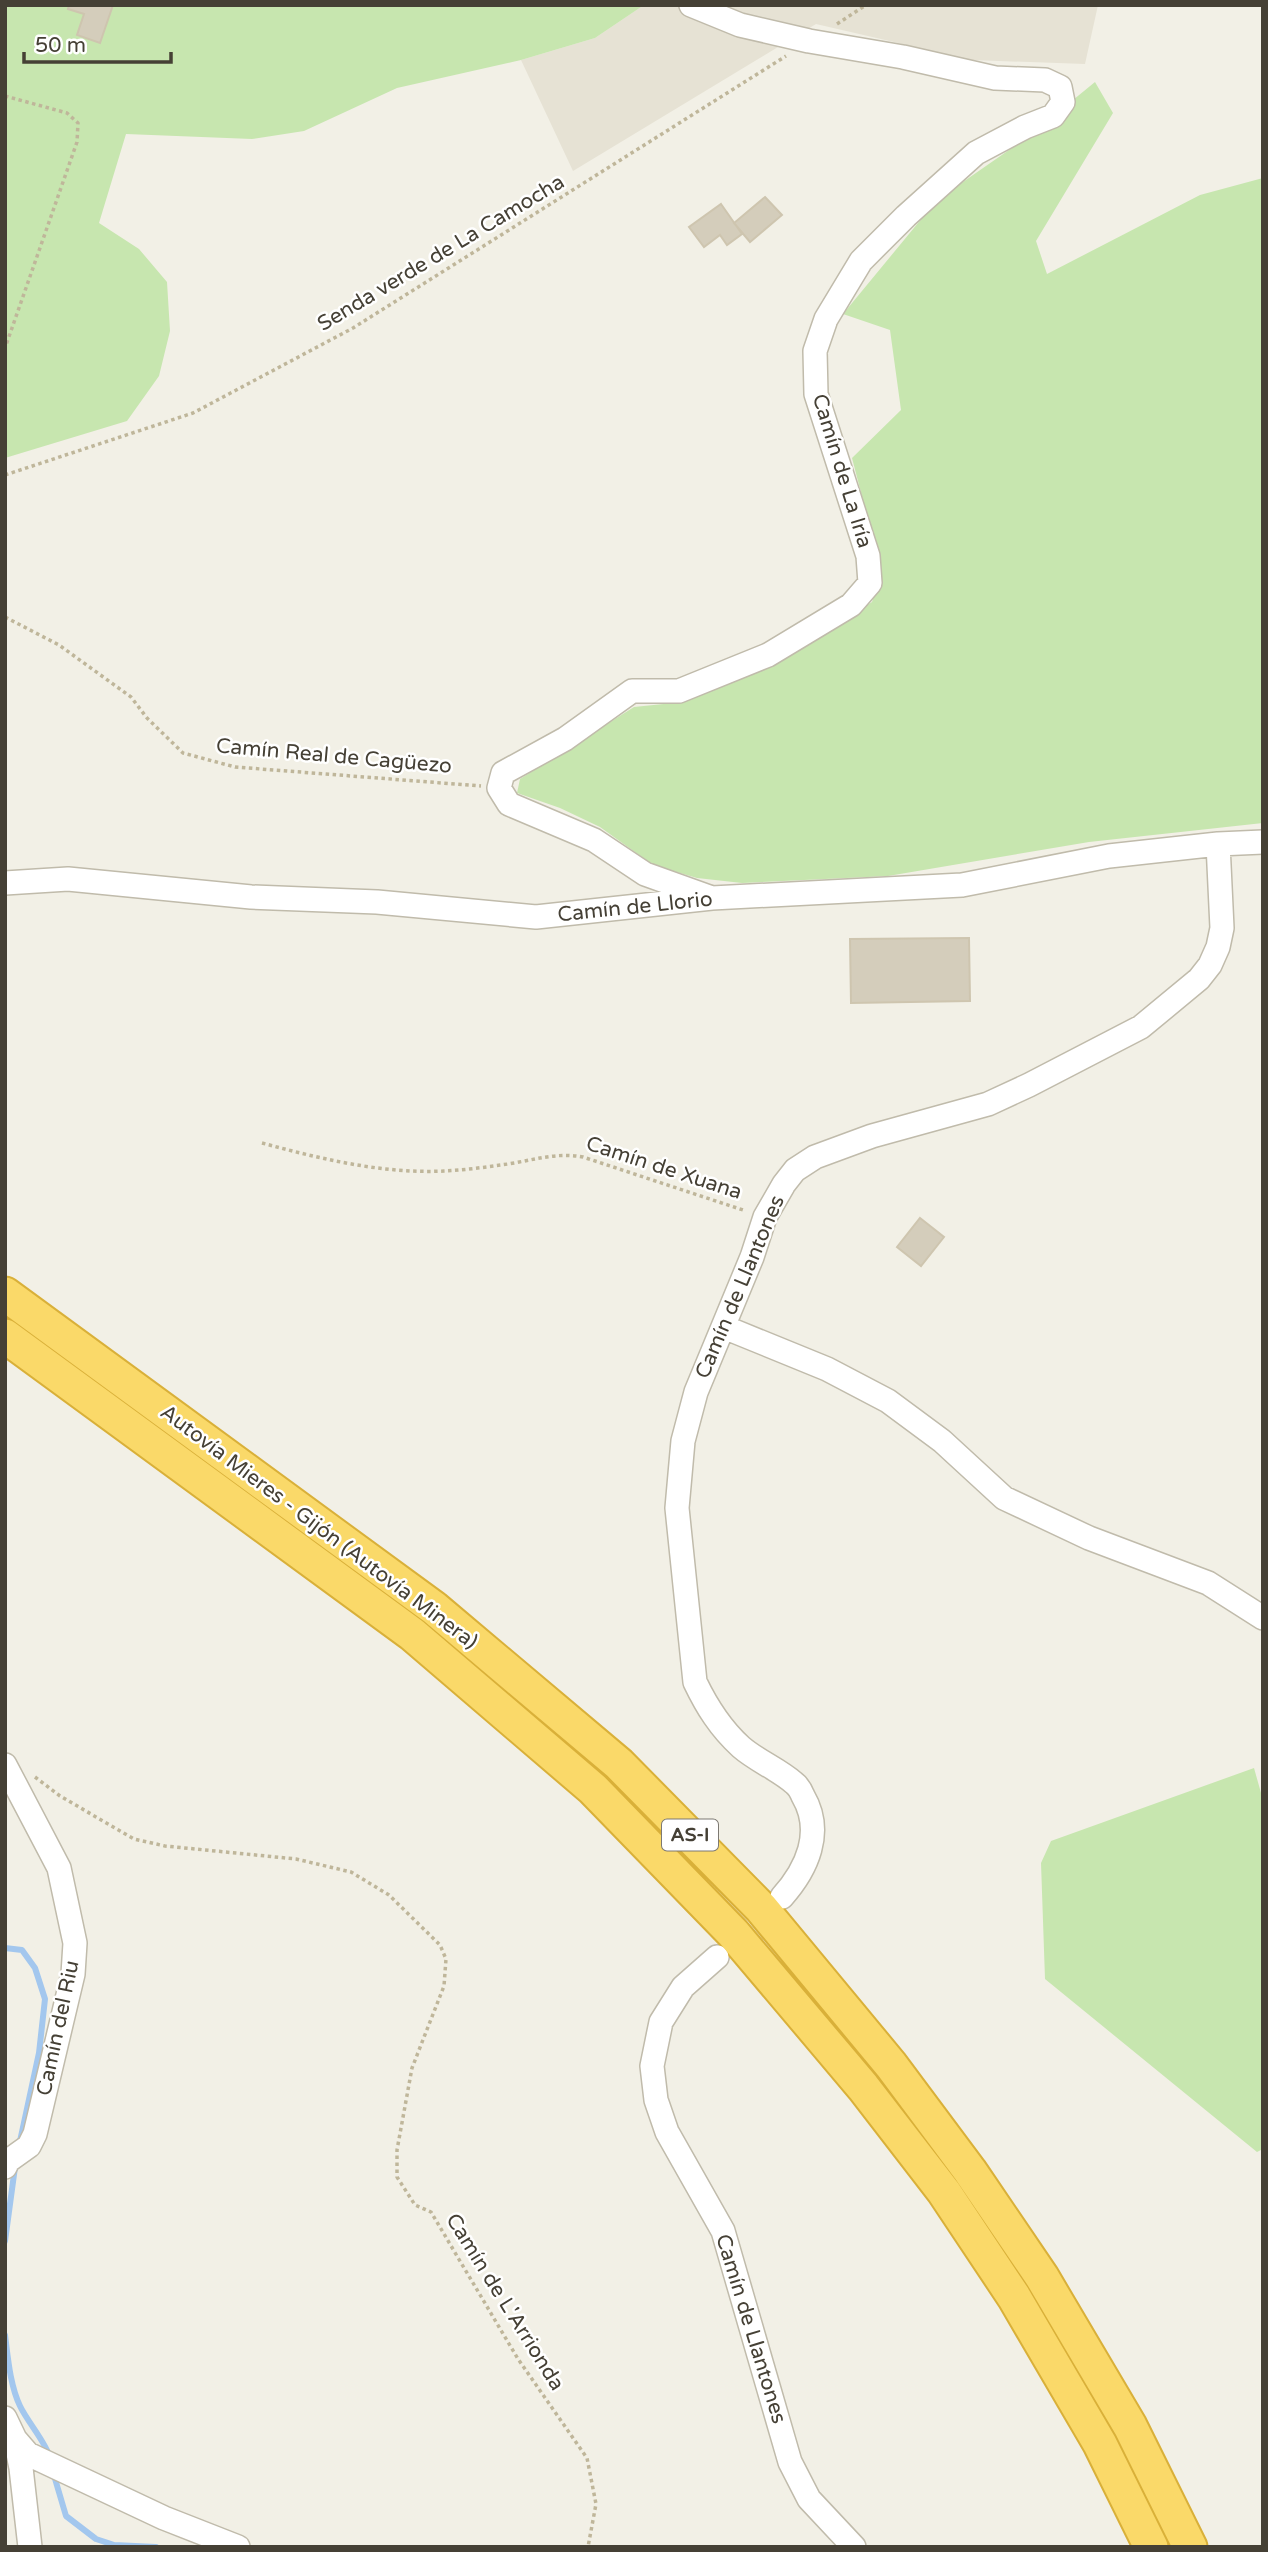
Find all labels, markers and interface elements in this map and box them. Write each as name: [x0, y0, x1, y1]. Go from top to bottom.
scale bar: [24, 21, 172, 65]
text: 50 m: [35, 33, 86, 58]
street label: Senda verde de La Camocha: [313, 169, 569, 337]
street label: Camín de La Iría: [807, 391, 877, 551]
street label: Camín Real de Cagüezo: [215, 733, 453, 779]
street label: Camín de Llorio: [556, 886, 714, 928]
street label: Camín de Xuana: [583, 1131, 745, 1205]
street label: Camín de Llantones: [690, 1192, 790, 1382]
street label: Autovía Mieres - Gijón (Autovía Minera): [155, 1399, 483, 1655]
road number: AS-I: [662, 1820, 718, 1851]
street label: Camín del Riu: [31, 1958, 85, 2098]
street label: Camín de L'Arrionda: [440, 2209, 570, 2395]
street label: Camín de Llantones: [710, 2231, 792, 2427]

